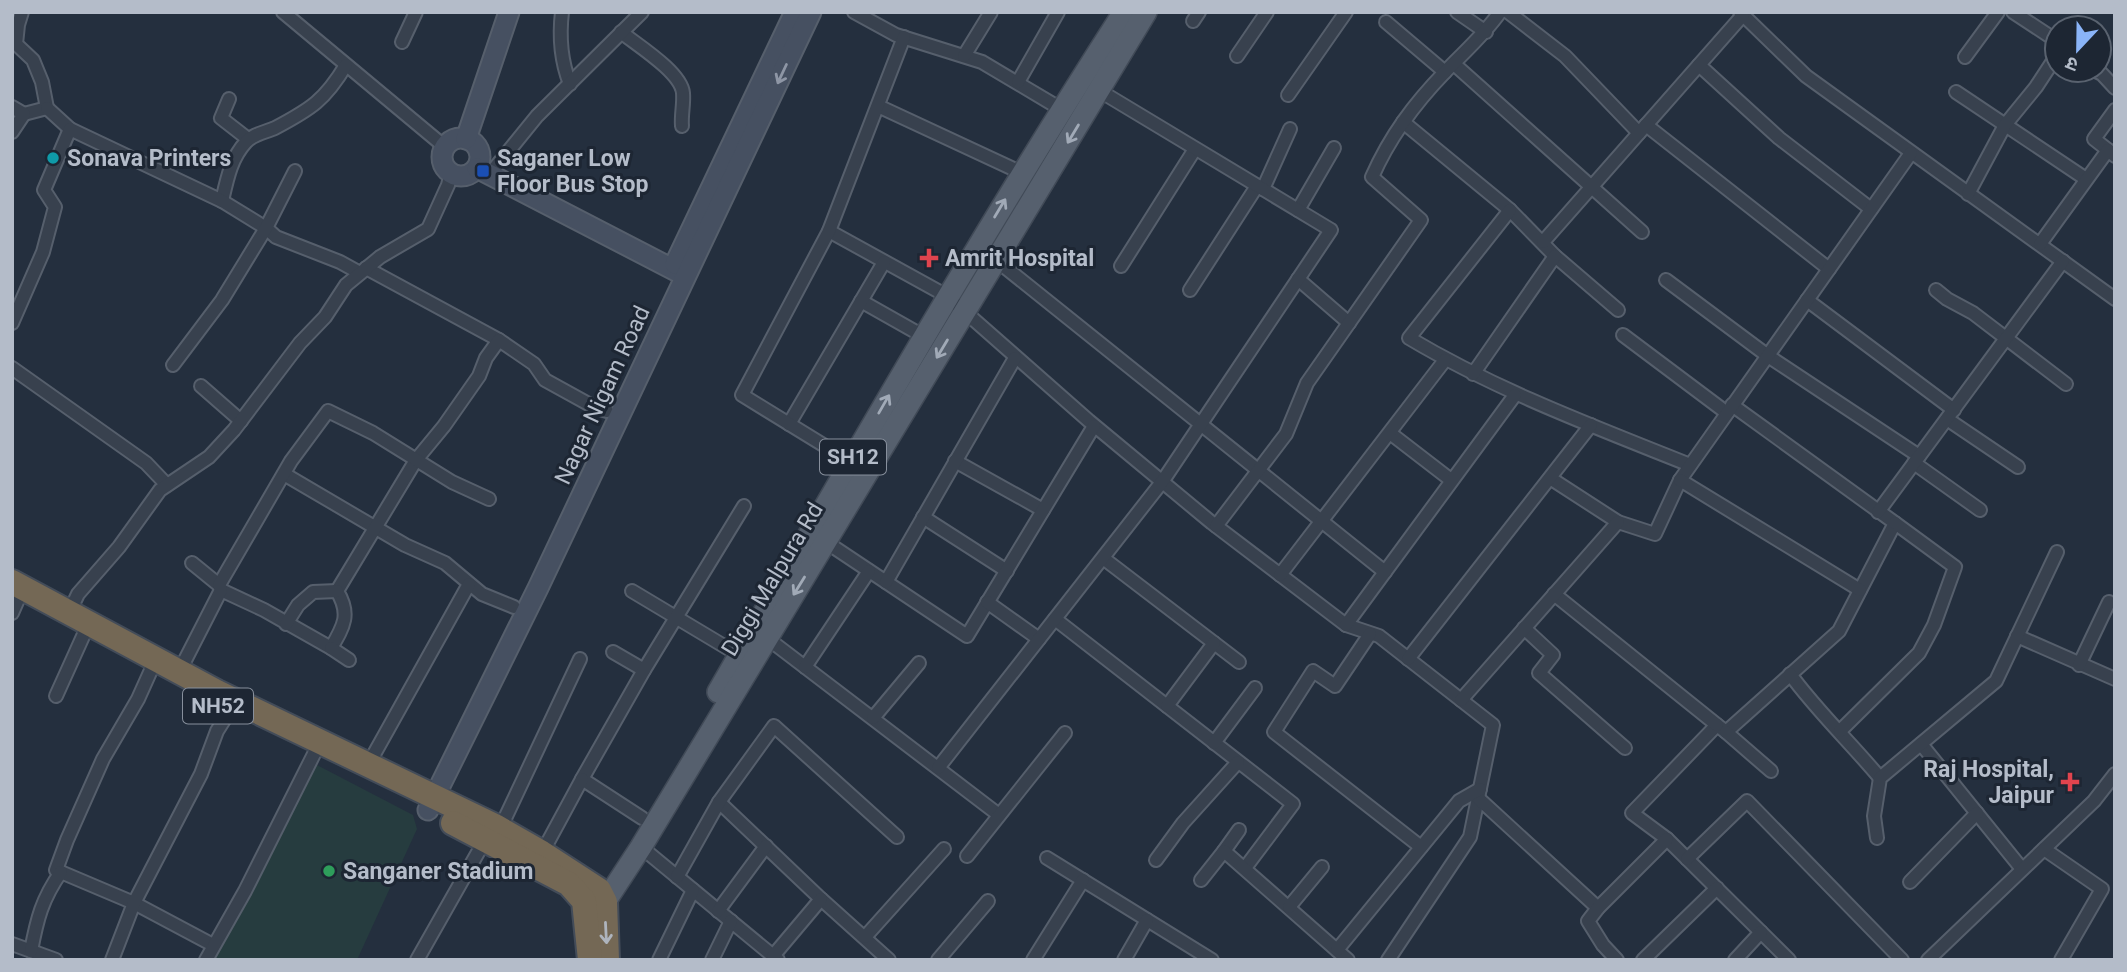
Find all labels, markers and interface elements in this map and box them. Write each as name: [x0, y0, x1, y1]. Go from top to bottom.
north arrow: [2043, 14, 2113, 84]
text: उ: [2062, 51, 2081, 77]
one-way arrow: [775, 63, 788, 84]
one-way arrow: [1066, 123, 1080, 143]
place label: Sonava Printers: [67, 145, 231, 172]
place label: Saganer Low Floor Bus Stop: [497, 145, 649, 198]
marker: Sonava Printers: [45, 150, 61, 166]
marker: Saganer Low Floor Bus Stop: [475, 163, 491, 179]
one-way arrow: [993, 199, 1007, 219]
place label: Amrit Hospital: [945, 245, 1094, 272]
marker: Amrit Hospital: [919, 248, 939, 268]
street label: Nagar Nigam Road: [549, 302, 656, 489]
one-way arrow: [935, 339, 949, 359]
one-way arrow: [878, 394, 891, 415]
road number: SH12: [820, 440, 886, 475]
street label: Diggi Malpura Rd: [716, 498, 829, 661]
one-way arrow: [792, 575, 806, 595]
road number: NH52: [183, 688, 253, 724]
place label: Raj Hospital, Jaipur: [1923, 756, 2055, 809]
marker: Raj Hospital, Jaipur: [2060, 772, 2080, 792]
place label: Sanganer Stadium: [343, 858, 533, 885]
marker: Sanganer Stadium: [321, 863, 337, 879]
one-way arrow: [600, 922, 613, 944]

